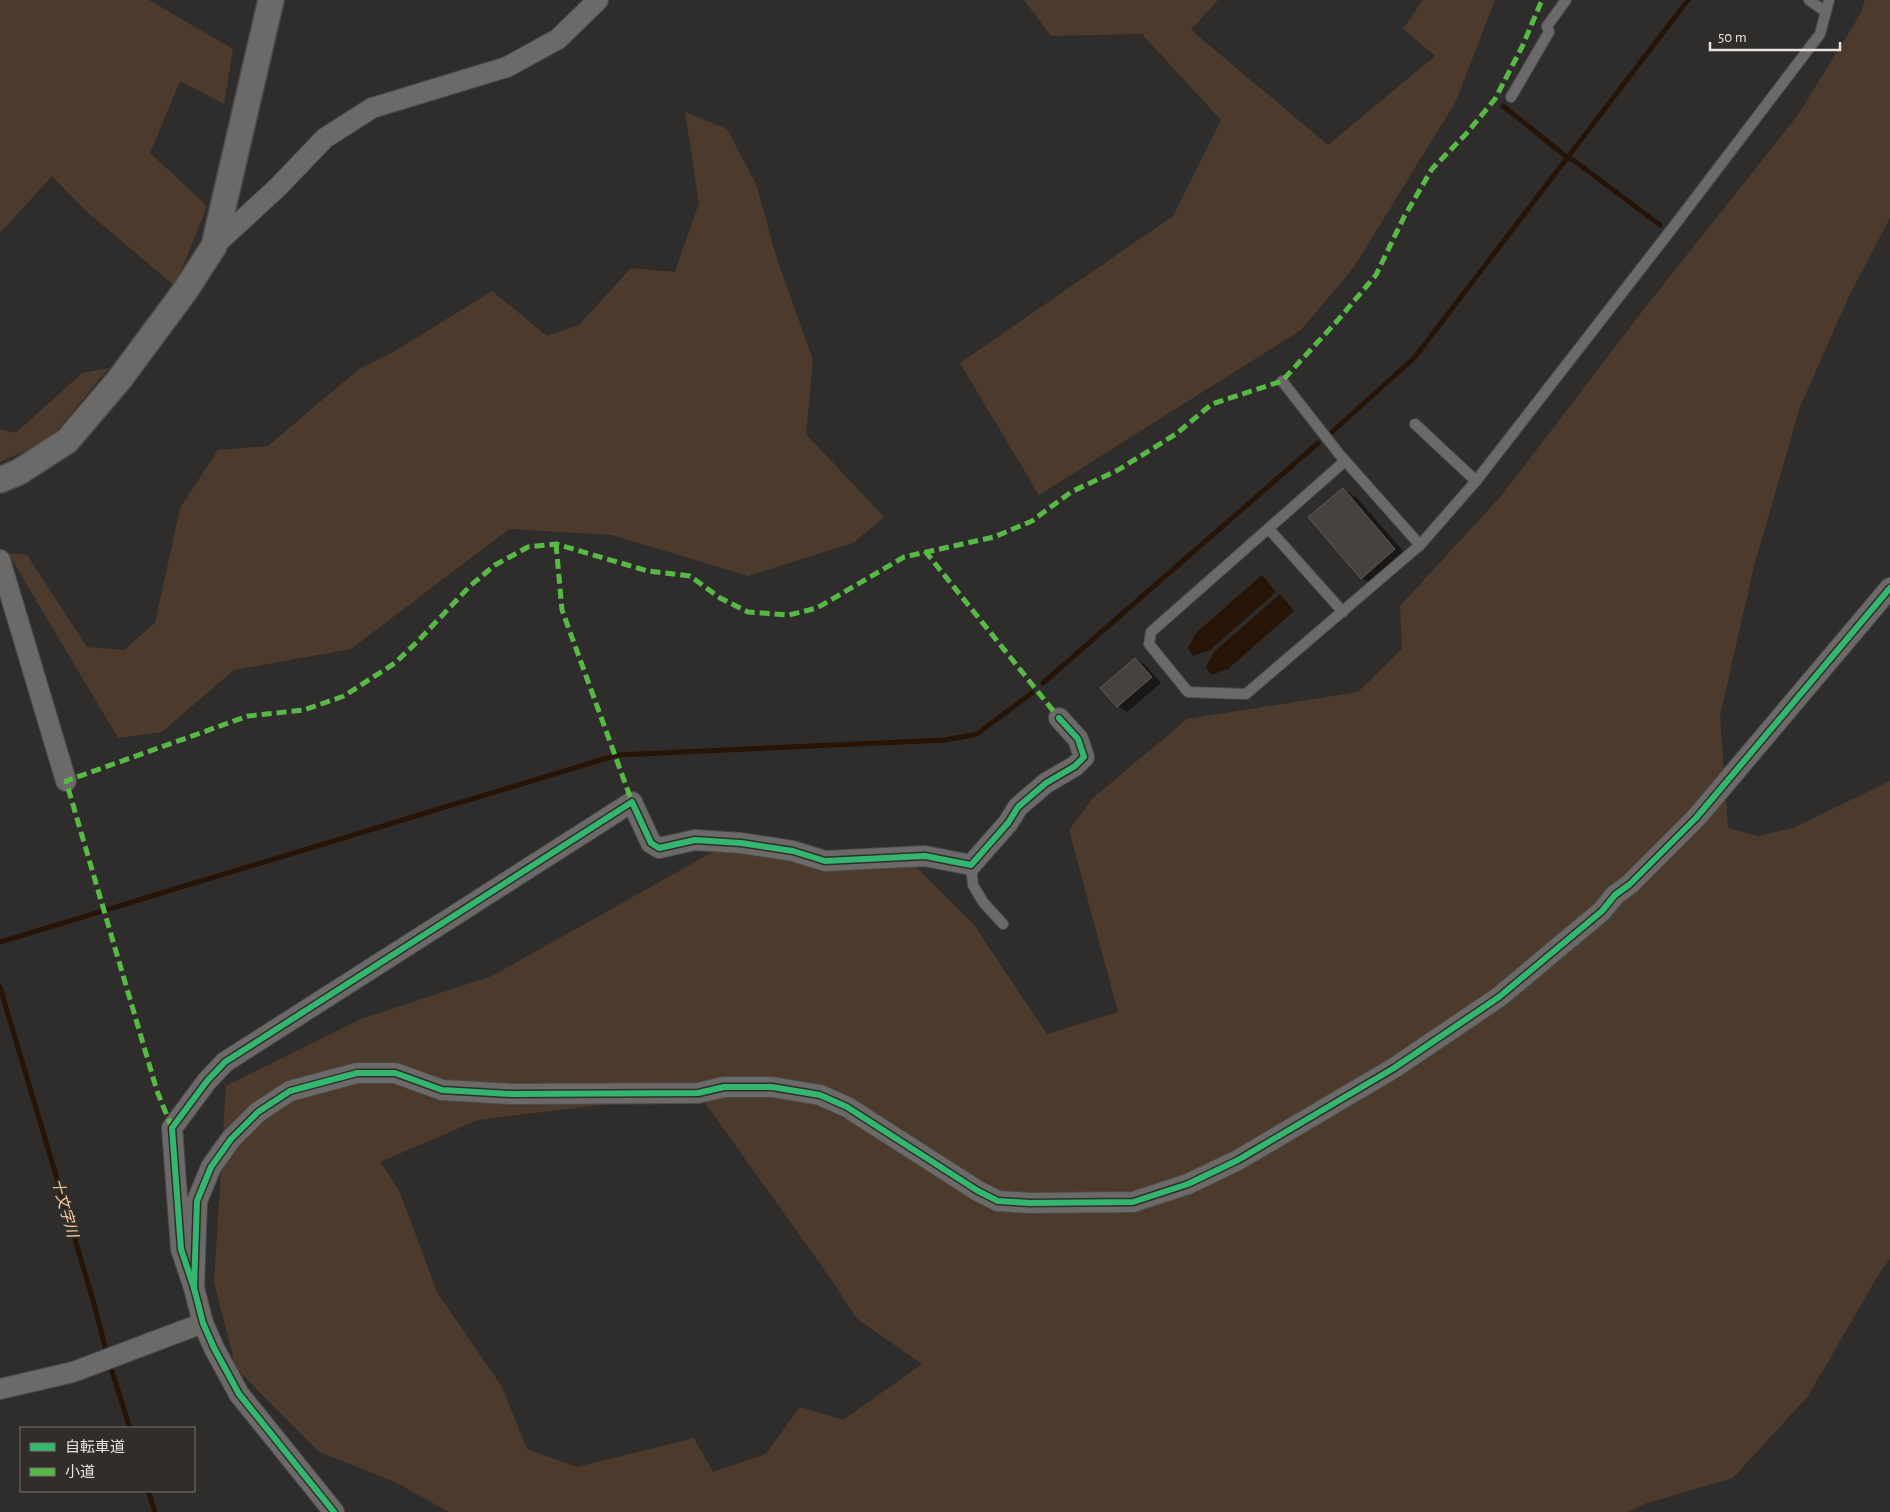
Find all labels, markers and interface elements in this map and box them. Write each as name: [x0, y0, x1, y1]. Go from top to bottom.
scale bar: [1710, 20, 1840, 52]
text: 50 m: [1718, 30, 1747, 45]
water label: 十文字川: [49, 1177, 82, 1241]
legend: [20, 1427, 195, 1492]
text: 自転車道: [65, 1439, 125, 1455]
text: 小道: [65, 1464, 95, 1480]

